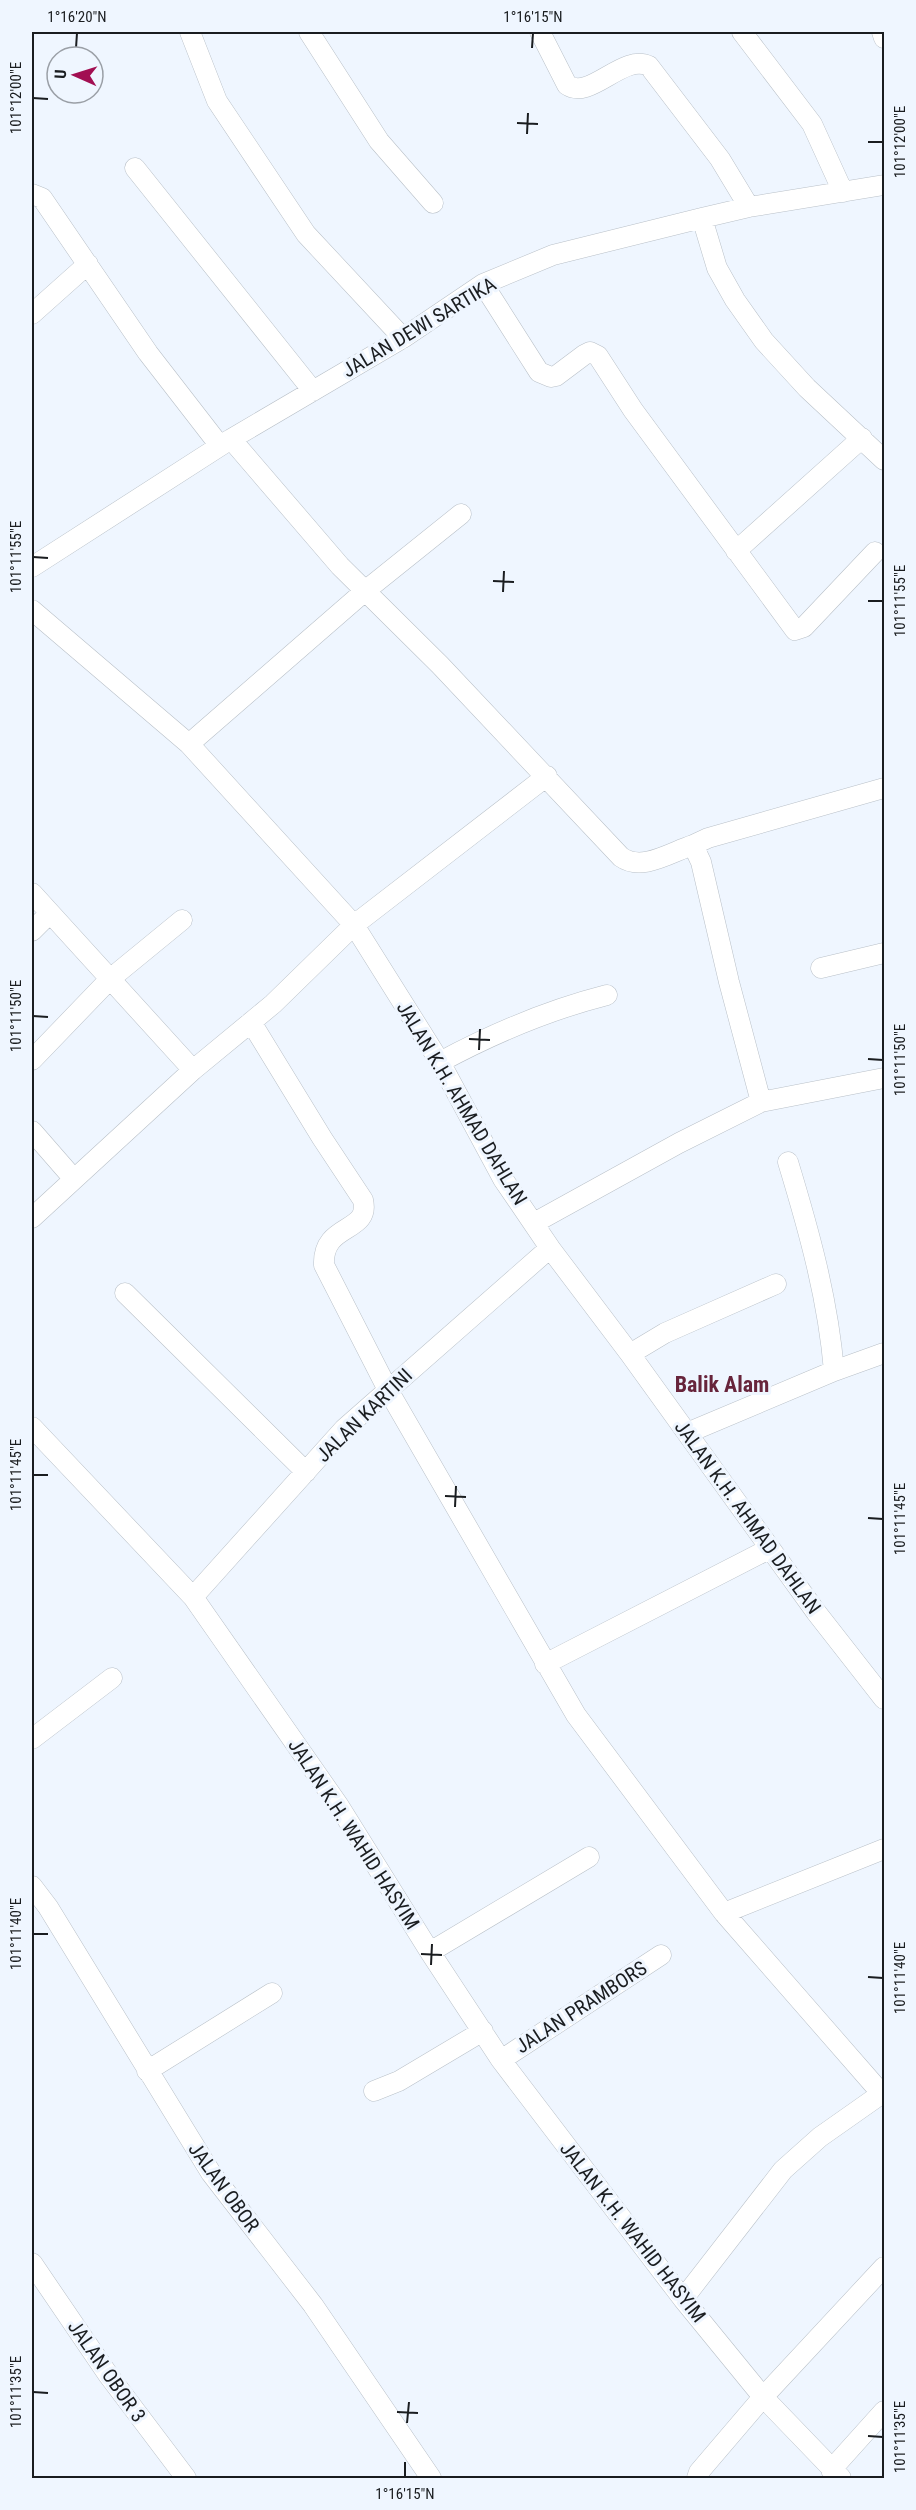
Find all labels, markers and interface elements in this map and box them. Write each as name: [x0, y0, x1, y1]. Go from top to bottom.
text: 1°16'20"N: [47, 8, 107, 26]
text: 1°16'15"N: [503, 8, 563, 26]
north arrow: [45, 45, 105, 105]
text: 101°12'00"E: [7, 62, 25, 134]
text: U: [51, 69, 70, 79]
text: 101°12'00"E: [891, 106, 909, 178]
street label: JALAN DEWI SARTIKA: [338, 271, 501, 382]
text: 101°11'55"E: [7, 521, 25, 593]
text: 101°11'55"E: [891, 565, 909, 637]
text: 101°11'50"E: [7, 980, 25, 1052]
street label: JALAN K.H. AHMAD DAHLAN: [392, 997, 532, 1209]
text: 101°11'50"E: [891, 1024, 909, 1096]
street label: JALAN KARTINI: [311, 1363, 417, 1467]
district label: Balik Alam: [675, 1372, 769, 1397]
street label: JALAN K.H. AHMAD DAHLAN: [670, 1416, 826, 1618]
text: 101°11'45"E: [7, 1439, 25, 1511]
text: 101°11'45"E: [891, 1483, 909, 1555]
street label: JALAN K.H. WAHID HASYIM: [283, 1734, 425, 1934]
text: 101°11'40"E: [7, 1898, 25, 1970]
text: 101°11'40"E: [891, 1942, 909, 2014]
street label: JALAN PRAMBORS: [511, 1956, 651, 2058]
street label: JALAN K.H. WAHID HASYIM: [555, 2137, 711, 2327]
street label: JALAN OBOR: [183, 2138, 265, 2237]
street label: JALAN OBOR 3: [63, 2315, 151, 2427]
text: 101°11'35"E: [7, 2356, 25, 2428]
text: 101°11'35"E: [891, 2401, 909, 2473]
text: 1°16'15"N: [375, 2485, 435, 2503]

